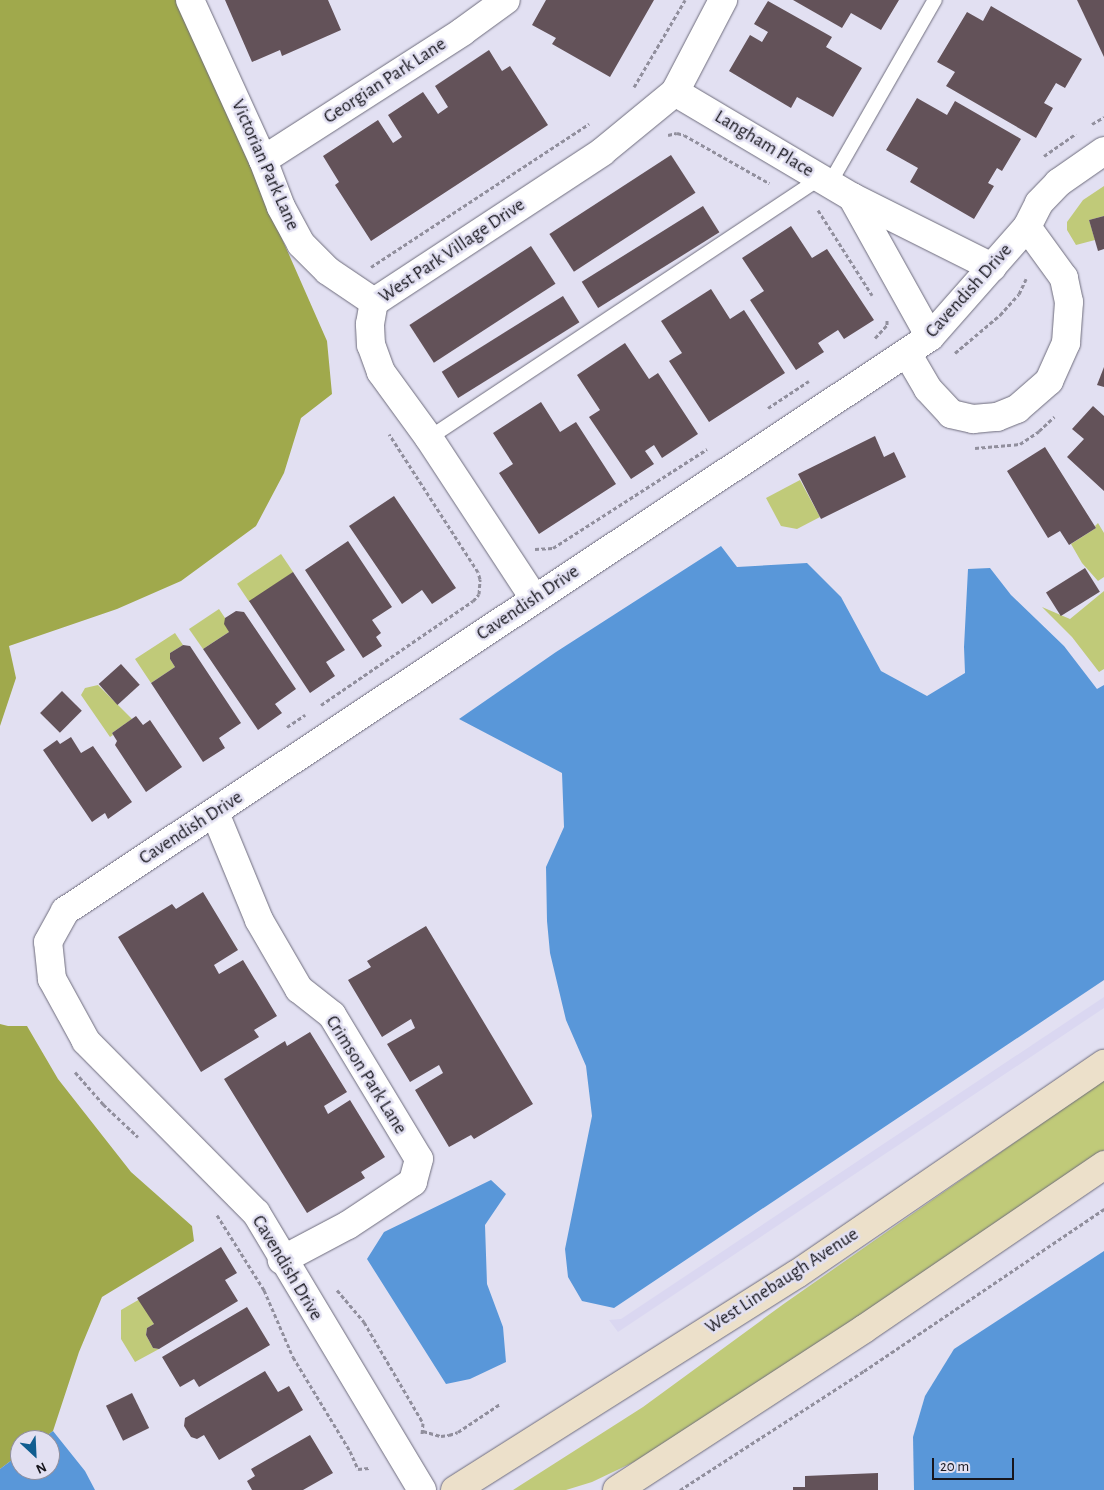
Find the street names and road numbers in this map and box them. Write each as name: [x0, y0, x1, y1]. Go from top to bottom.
street label: Georgian Park Lane: [319, 33, 451, 129]
street label: Victorian Park Lane: [226, 96, 304, 234]
street label: Langham Place: [710, 105, 818, 183]
street label: West Park Village Drive: [375, 194, 529, 308]
street label: Cavendish Drive: [921, 239, 1017, 343]
street label: Cavendish Drive: [472, 560, 584, 646]
street label: Cavendish Drive: [135, 786, 247, 870]
street label: Crimson Park Lane: [320, 1011, 412, 1139]
street label: Cavendish Drive: [247, 1211, 327, 1325]
street label: West Linebaugh Avenue: [701, 1223, 863, 1339]

